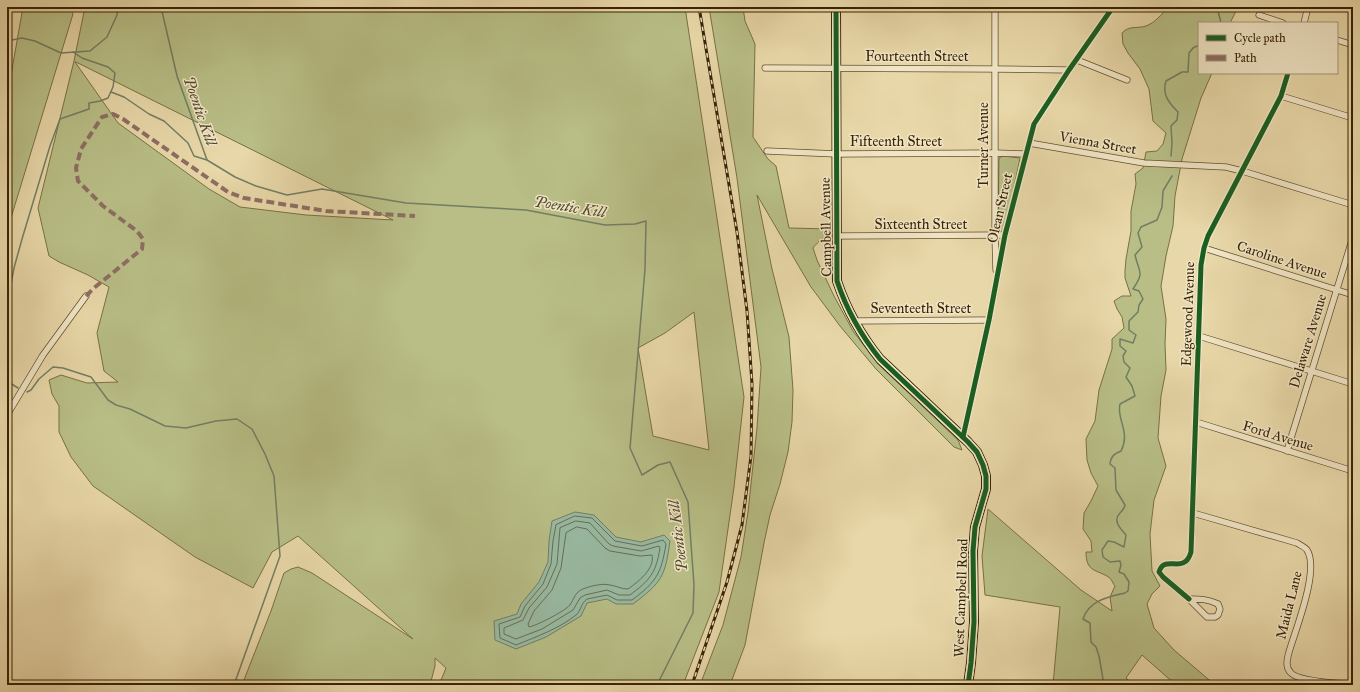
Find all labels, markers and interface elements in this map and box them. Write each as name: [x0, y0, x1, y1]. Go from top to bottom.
legend: [1198, 22, 1338, 74]
text: Cycle path: [1234, 31, 1286, 45]
street label: Fourteenth Street: [865, 48, 969, 65]
text: Path: [1234, 51, 1257, 65]
water label: Poentic Kill: [180, 74, 221, 150]
street label: Turner Avenue: [975, 102, 992, 188]
street label: Vienna Street: [1057, 128, 1138, 158]
street label: Fifteenth Street: [850, 133, 942, 150]
street label: Olean Street: [984, 171, 1016, 245]
street label: Campbell Avenue: [817, 177, 835, 277]
water label: Poentic Kill: [533, 192, 609, 222]
street label: Sixteenth Street: [875, 216, 967, 233]
street label: Caroline Avenue: [1235, 237, 1329, 283]
street label: Edgewood Avenue: [1178, 261, 1198, 367]
street label: Delaware Avenue: [1286, 292, 1330, 390]
street label: Seventeeth Street: [871, 300, 971, 317]
street label: Ford Avenue: [1241, 417, 1316, 455]
water label: Poentic Kill: [664, 497, 691, 573]
street label: West Campbell Road: [950, 538, 972, 658]
street label: Maida Lane: [1272, 569, 1306, 641]

